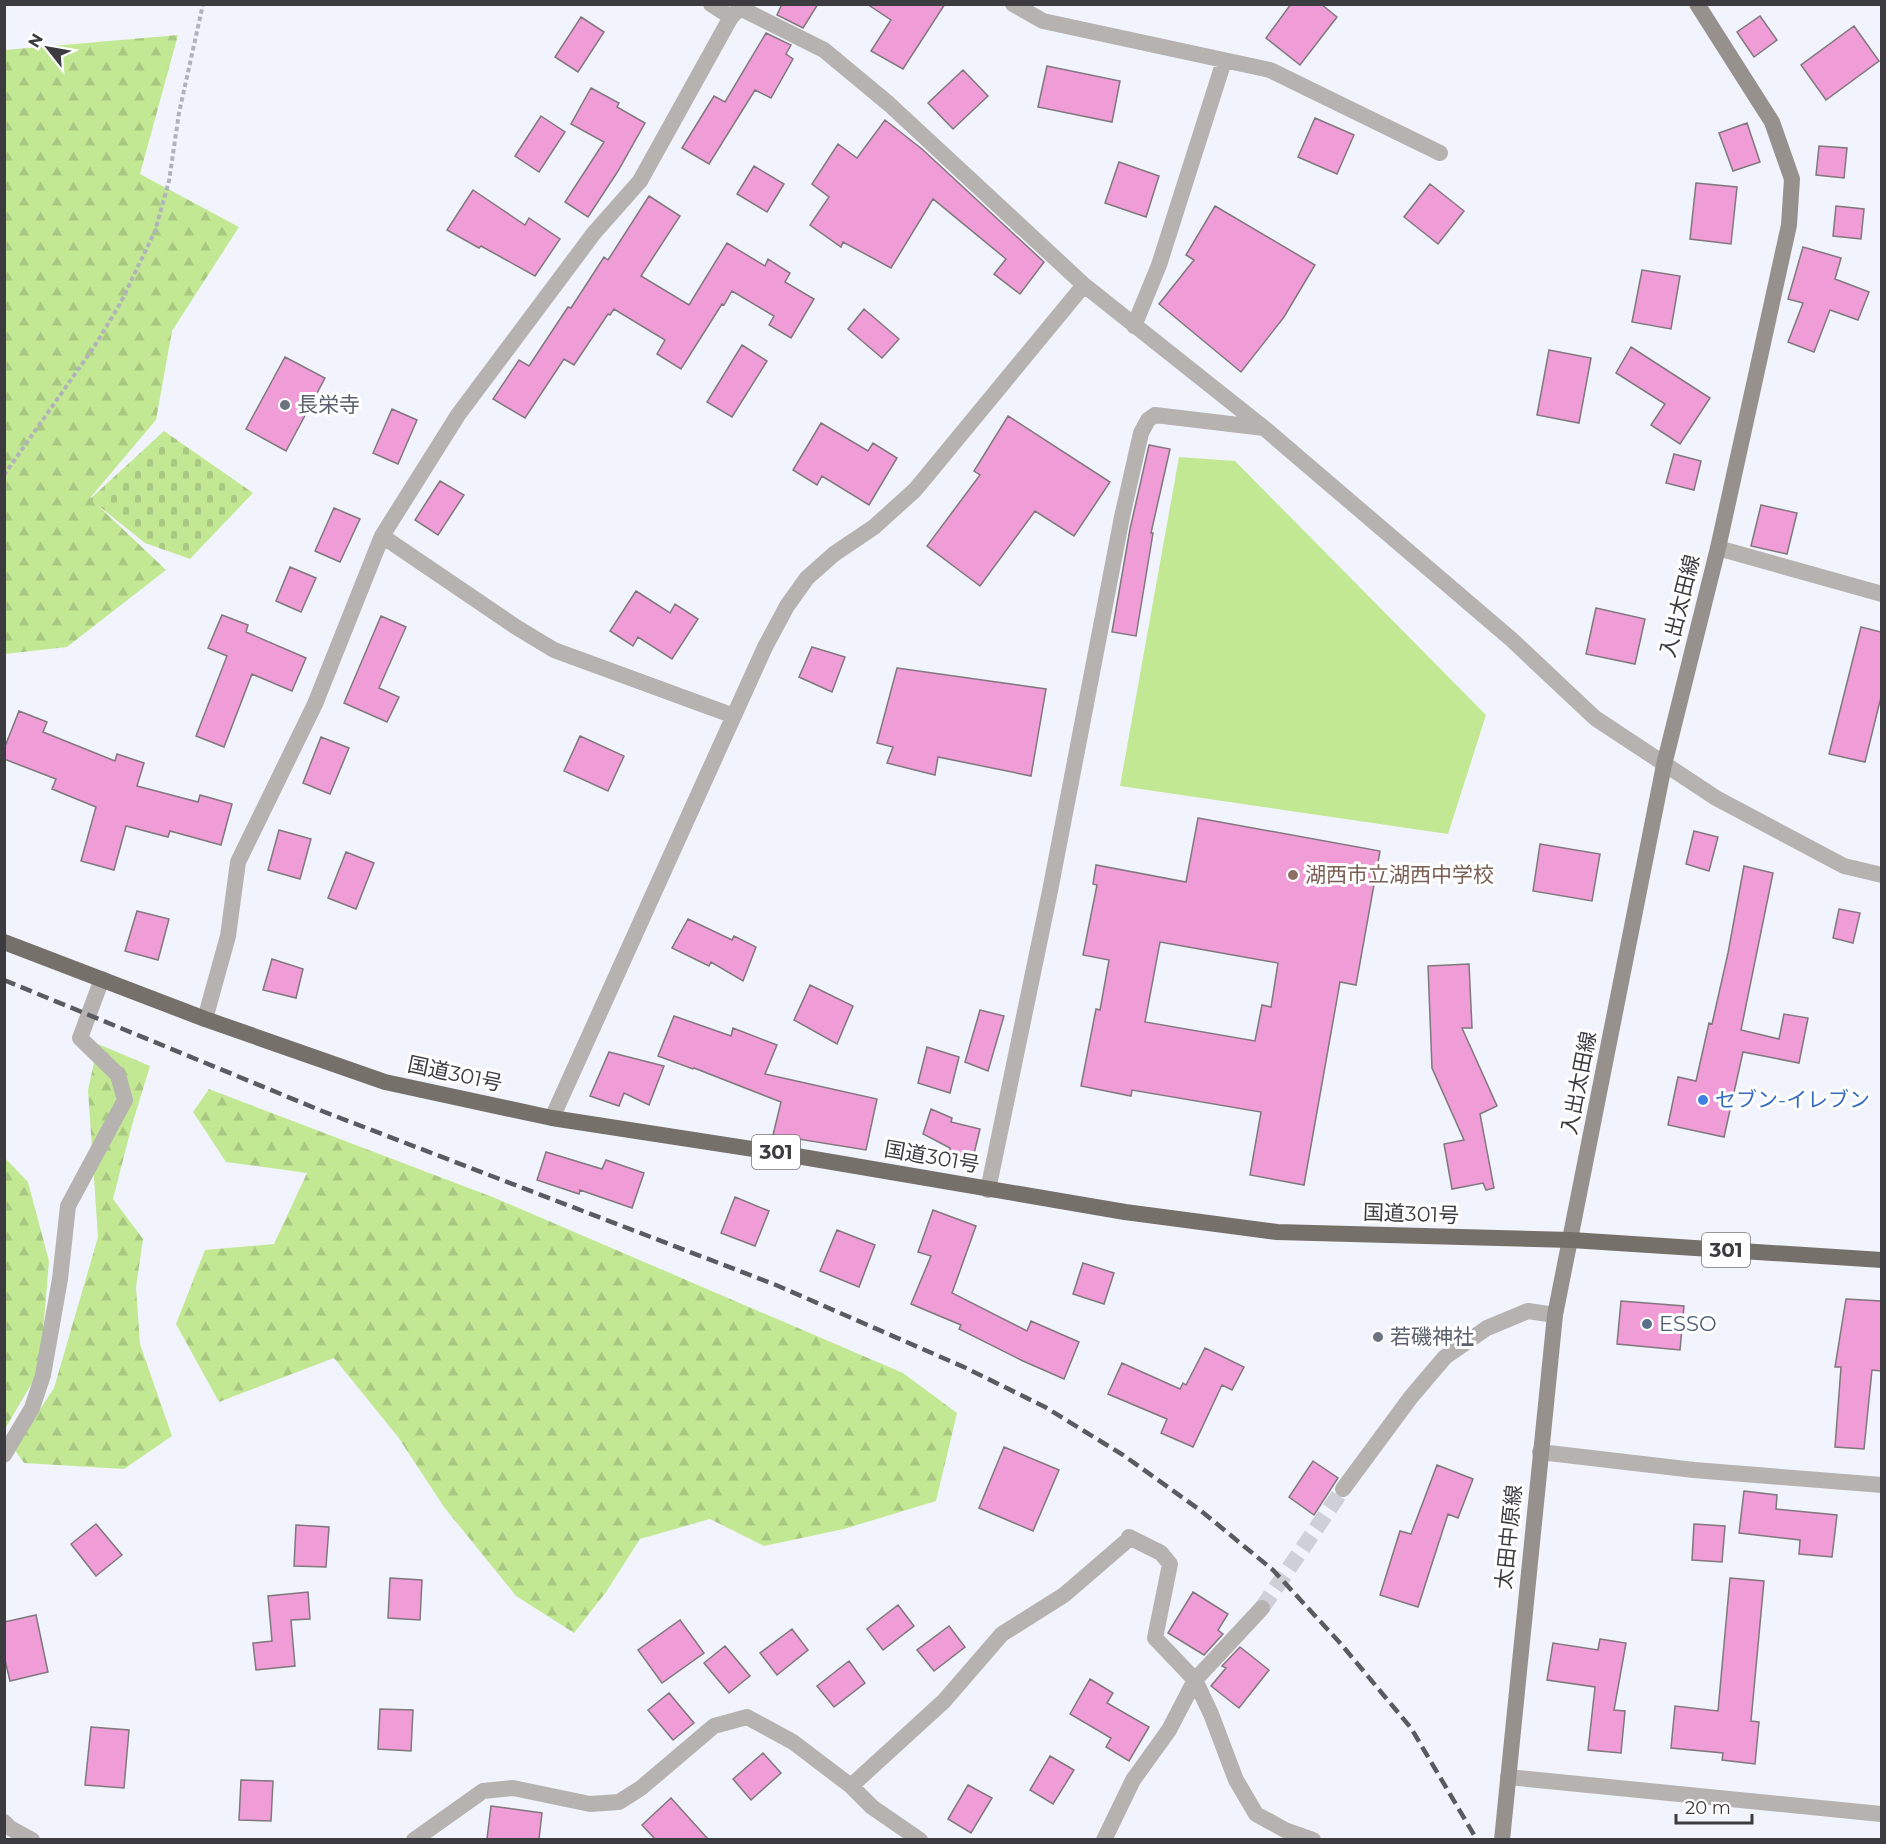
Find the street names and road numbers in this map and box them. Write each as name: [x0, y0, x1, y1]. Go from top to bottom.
street label: 入出太田線: [1655, 552, 1704, 660]
street label: 入出太田線: [1556, 1029, 1601, 1137]
street label: 国道301号: [405, 1051, 505, 1096]
road number: 301: [752, 1135, 800, 1169]
street label: 国道301号: [882, 1136, 982, 1177]
street label: 国道301号: [1362, 1199, 1460, 1228]
road number: 301: [1702, 1233, 1750, 1267]
street label: 太田中原線: [1491, 1483, 1526, 1590]

